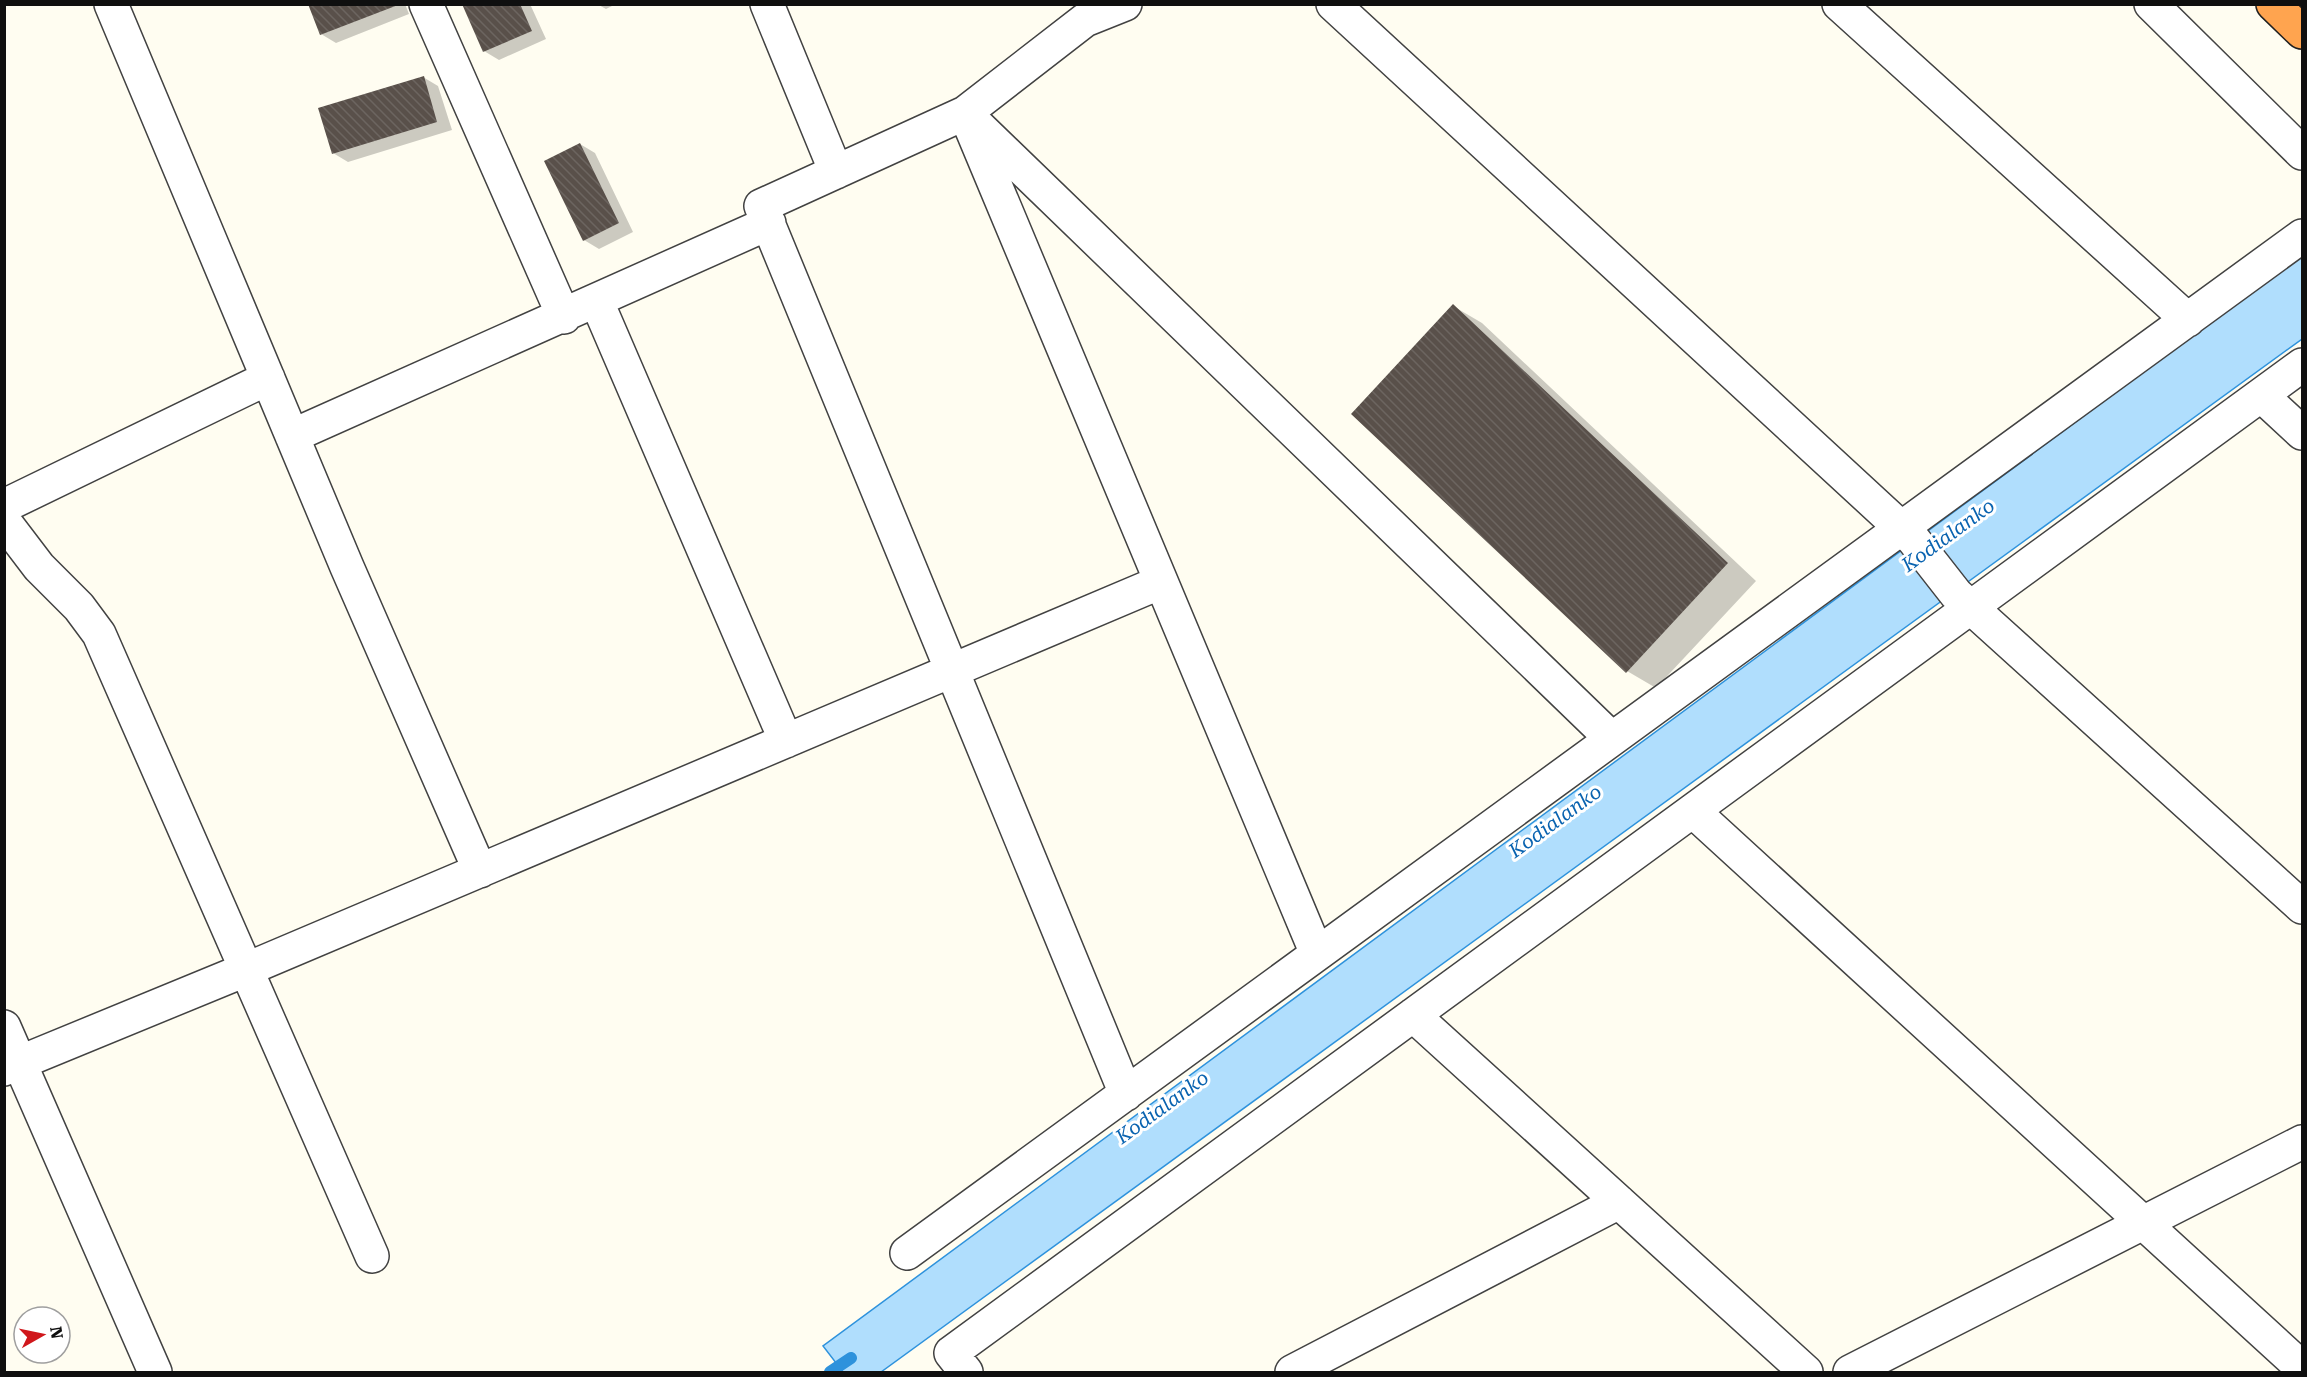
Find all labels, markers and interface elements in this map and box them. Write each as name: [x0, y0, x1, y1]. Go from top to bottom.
water label: Kodialanko: [1896, 493, 1999, 577]
water label: Kodialanko: [1503, 779, 1606, 863]
water label: Kodialanko: [1110, 1065, 1213, 1149]
north arrow: [12, 1305, 72, 1365]
text: N: [46, 1325, 67, 1340]

